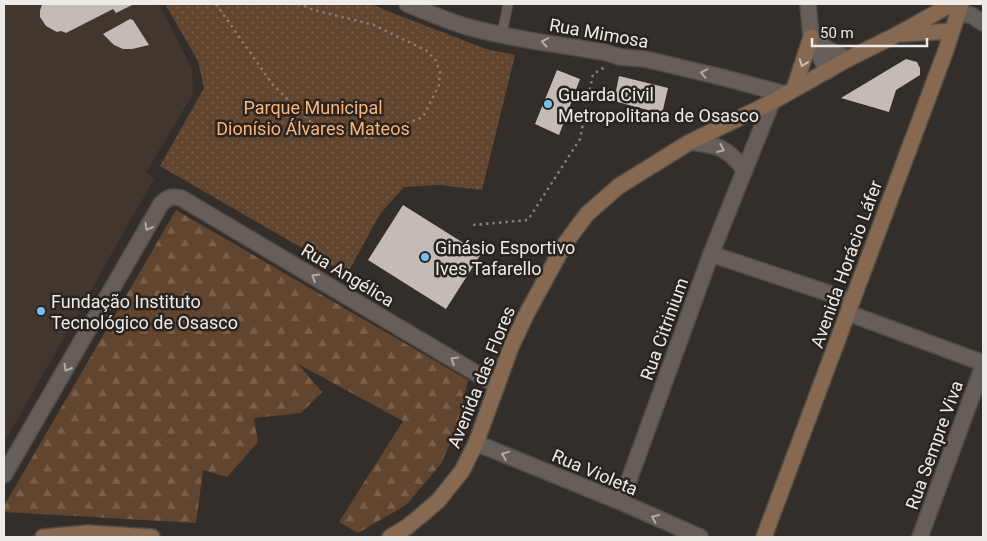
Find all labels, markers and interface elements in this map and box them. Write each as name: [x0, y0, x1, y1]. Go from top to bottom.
street label: Rua Mimosa: [548, 14, 650, 52]
scale bar: [812, 15, 927, 47]
text: 50 m: [820, 24, 854, 42]
one-way arrow: [540, 38, 549, 48]
one-way arrow: [799, 58, 809, 67]
one-way arrow: [700, 68, 709, 79]
place label: Guarda Civil Metropolitana de Osasco: [558, 84, 759, 126]
park label: Parque Municipal Dionísio Álvares Mateos: [216, 97, 410, 139]
marker: Guarda Civil Metropolitana de Osasco: [542, 98, 554, 110]
one-way arrow: [716, 143, 724, 153]
street label: Avenida Horácio Láfer: [806, 177, 886, 351]
one-way arrow: [144, 221, 154, 230]
place label: Ginásio Esportivo Ives Tafarello: [435, 237, 575, 279]
street label: Rua Angélica: [298, 239, 398, 311]
marker: Ginásio Esportivo Ives Tafarello: [419, 251, 431, 263]
one-way arrow: [311, 274, 320, 284]
street label: Rua Citrinium: [636, 275, 692, 383]
place label: Fundação Instituto Tecnológico de Osasco: [51, 291, 238, 333]
street label: Avenida das Flores: [443, 303, 519, 451]
marker: Fundação Instituto Tecnológico de Osasco: [35, 305, 47, 317]
one-way arrow: [451, 357, 460, 367]
one-way arrow: [63, 362, 73, 371]
street label: Rua Sempre Viva: [901, 378, 967, 512]
street label: Rua Violeta: [549, 445, 641, 499]
one-way arrow: [501, 451, 510, 461]
one-way arrow: [651, 513, 660, 524]

